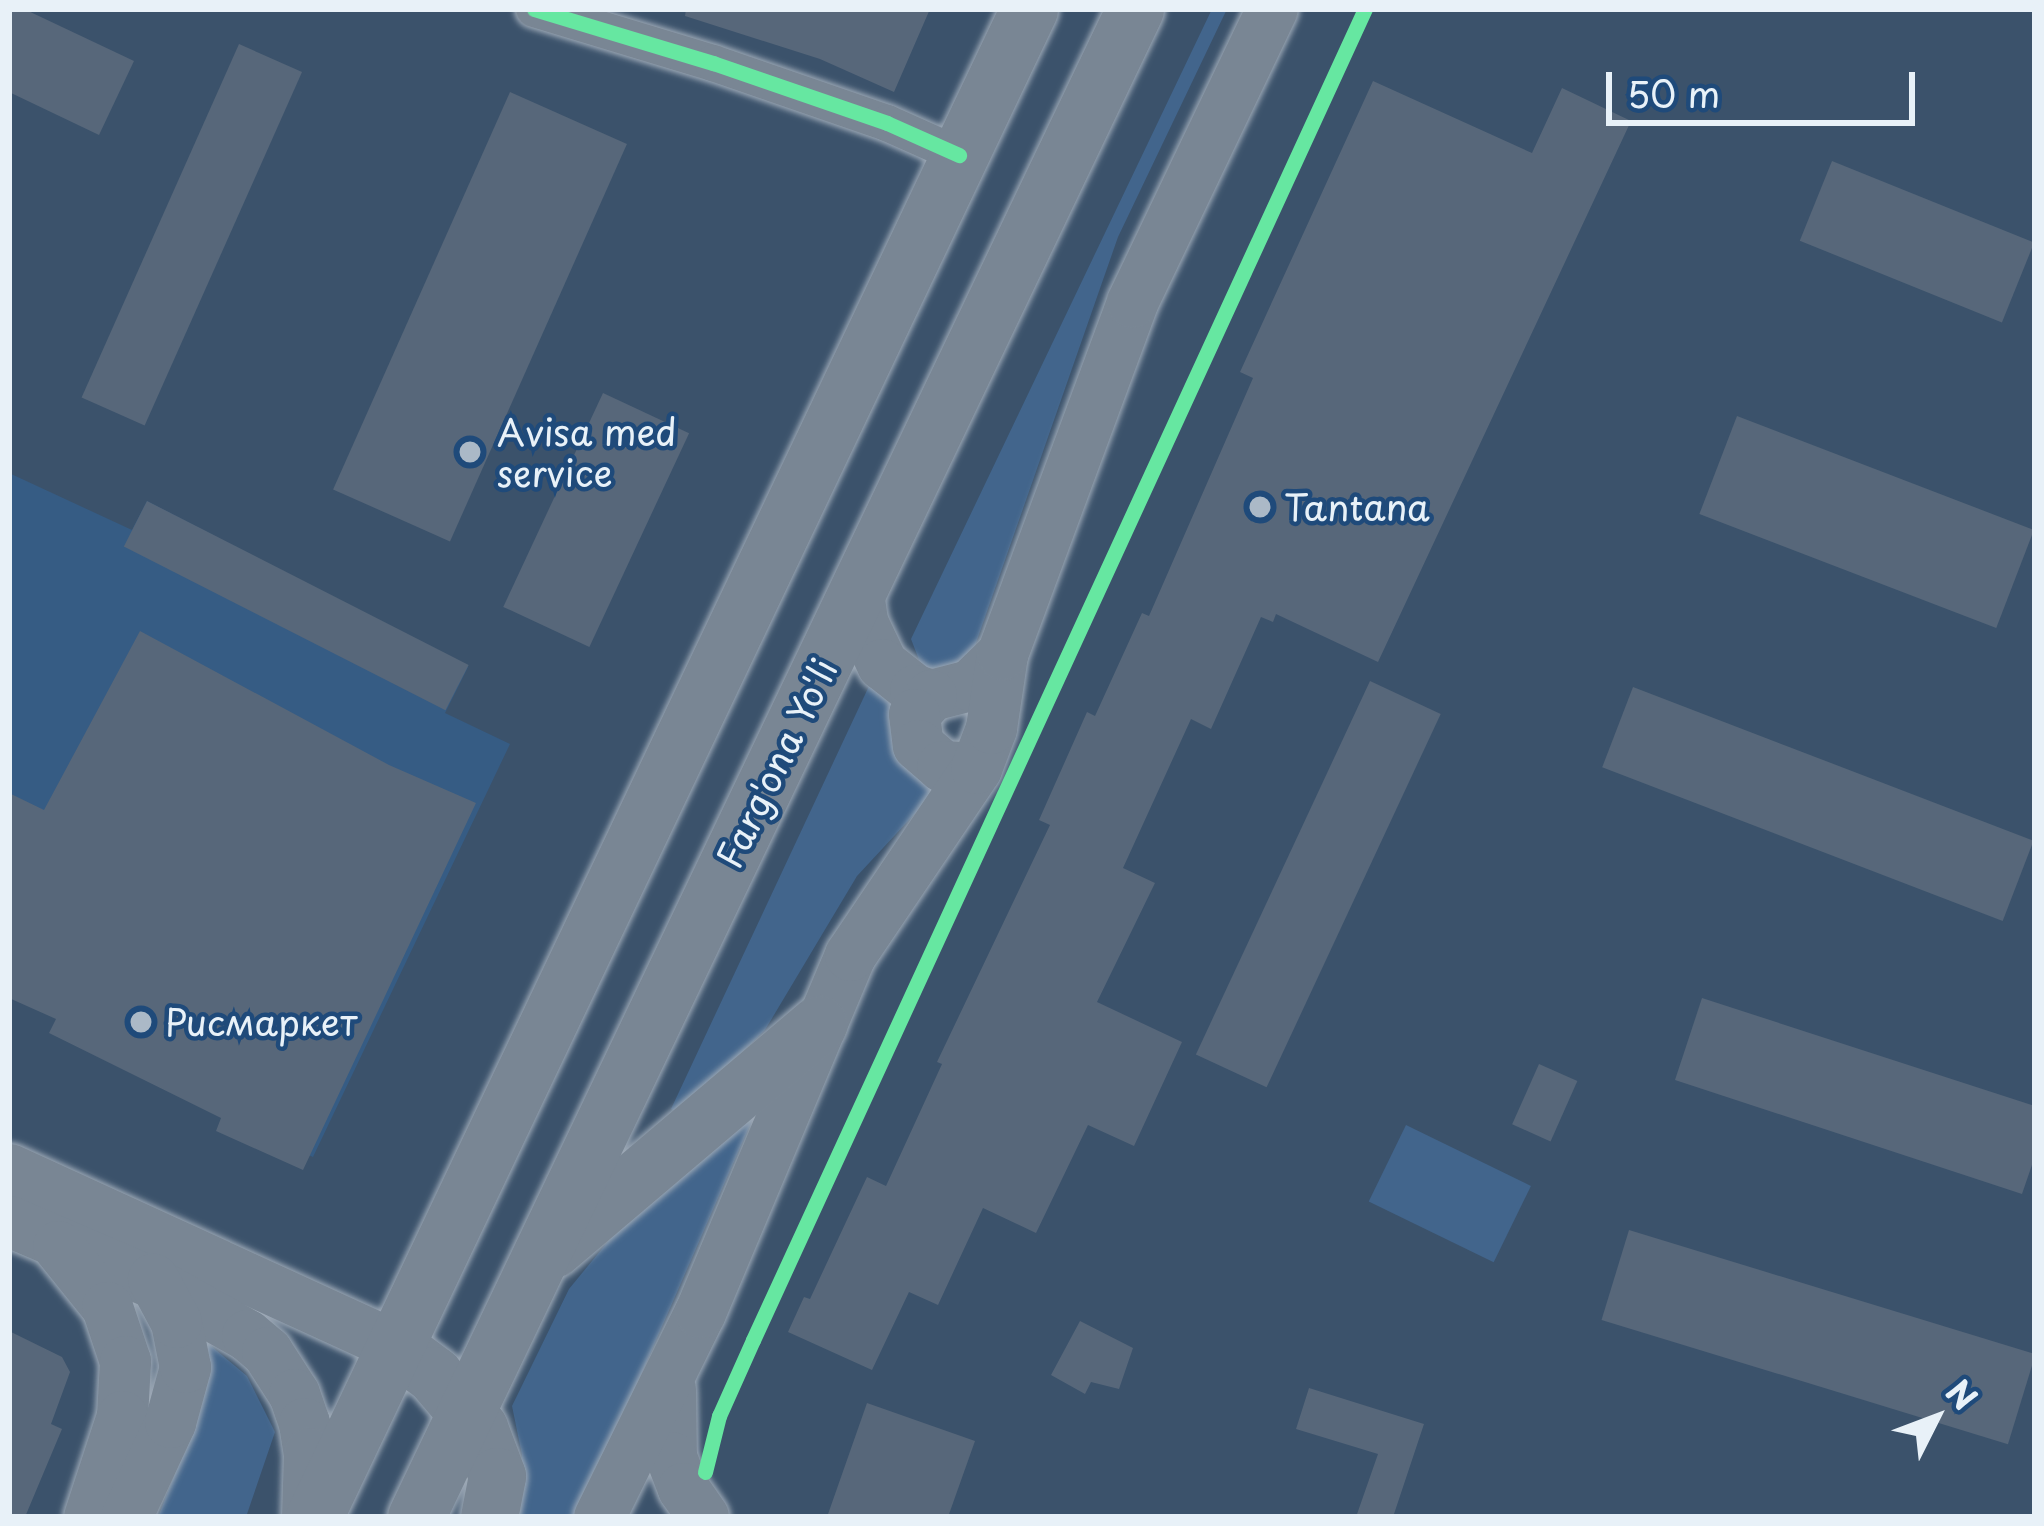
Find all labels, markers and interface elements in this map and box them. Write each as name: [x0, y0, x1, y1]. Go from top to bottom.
scale bar: [1612, 48, 1921, 122]
text: 50 m: [1627, 66, 1720, 120]
place label: Avisa med service: [497, 409, 677, 494]
marker: Avisa med service: [454, 436, 486, 468]
place label: Tantana: [1284, 485, 1430, 529]
marker: Tantana: [1247, 494, 1273, 520]
street label: Farg'ona Yo'li: [707, 651, 845, 875]
place label: Рисмаркет: [165, 1000, 357, 1044]
marker: Рисмаркет: [128, 1009, 154, 1035]
north arrow: [1876, 1358, 1996, 1478]
text: N: [1935, 1367, 1990, 1420]

